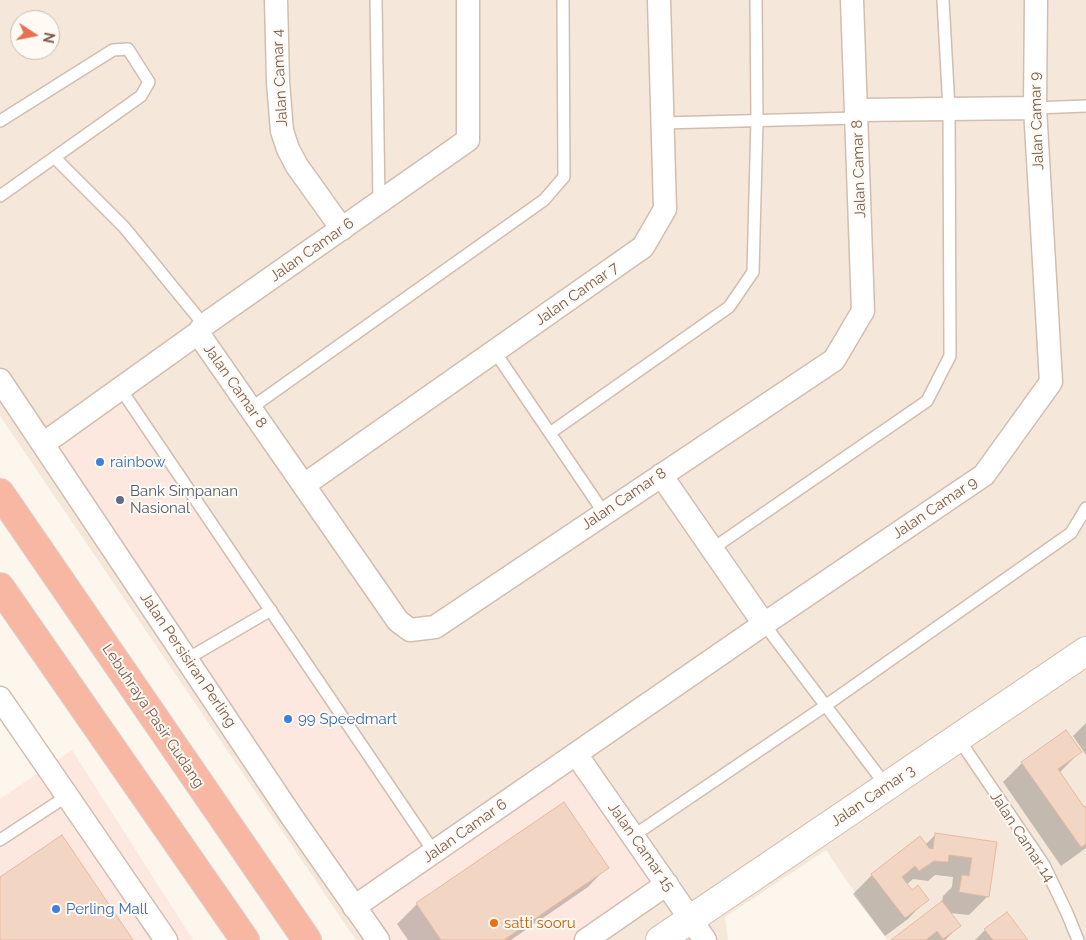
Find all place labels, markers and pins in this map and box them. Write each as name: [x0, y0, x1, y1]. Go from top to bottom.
place label: rainbow: [110, 453, 166, 471]
marker: rainbow: [94, 456, 106, 468]
place label: Bank Simpanan Nasional: [130, 482, 238, 517]
marker: Bank Simpanan Nasional: [114, 494, 126, 506]
place label: 99 Speedmart: [298, 710, 397, 728]
marker: 99 Speedmart: [282, 713, 294, 725]
place label: Perling Mall: [66, 900, 148, 918]
marker: Perling Mall: [50, 903, 62, 915]
place label: satti sooru: [504, 914, 576, 932]
marker: satti sooru: [488, 917, 500, 929]

